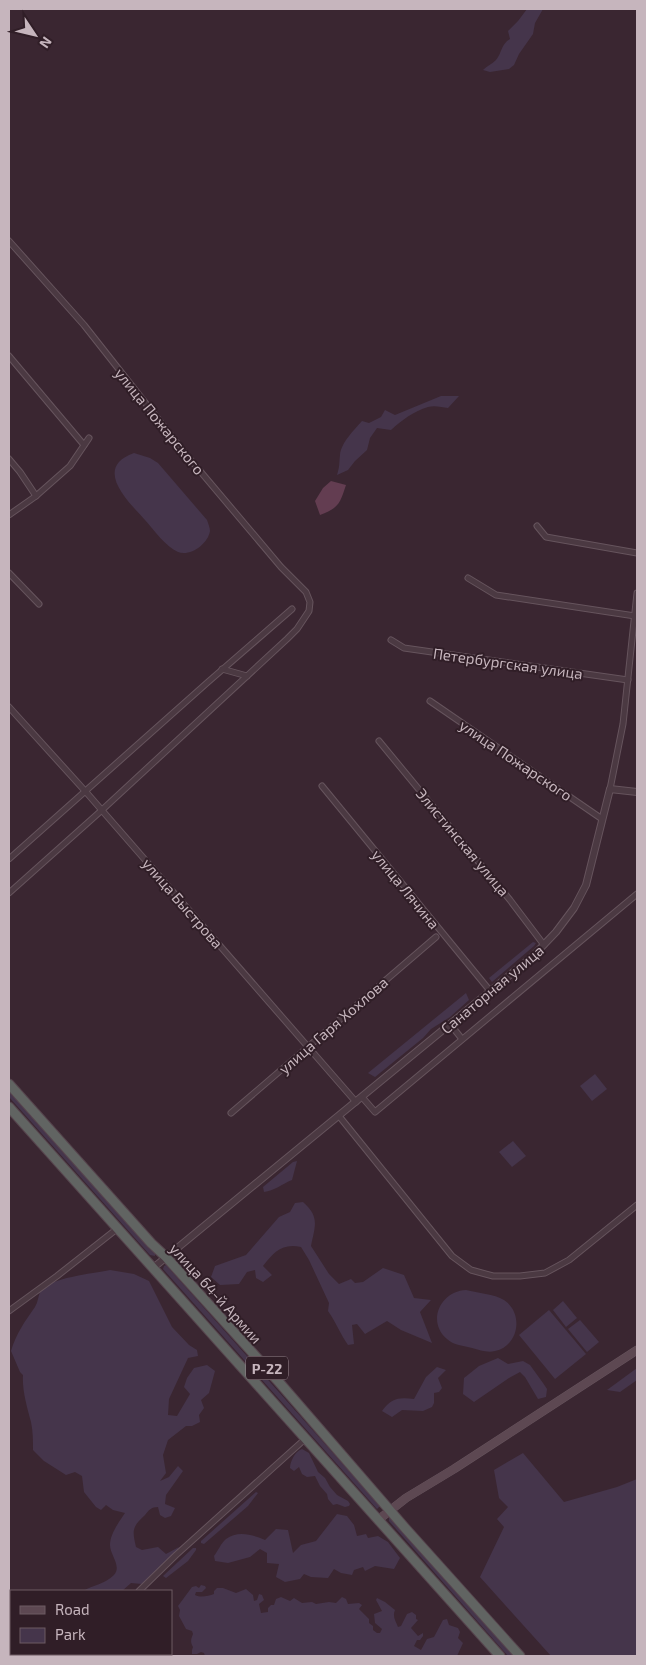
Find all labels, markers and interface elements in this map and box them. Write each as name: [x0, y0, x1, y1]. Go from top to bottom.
north arrow: [10, 10, 60, 60]
text: N: [36, 34, 56, 52]
street label: улица Пожарского: [111, 364, 209, 479]
street label: Петербургская улица: [432, 644, 584, 683]
street label: улица Пожарского: [456, 716, 576, 805]
street label: Элистинская улица: [412, 784, 513, 900]
street label: улица Лячина: [368, 846, 444, 933]
street label: улица Быстрова: [138, 854, 227, 952]
street label: Санаторная улица: [437, 941, 548, 1038]
street label: улица Гаря Хохлова: [275, 973, 392, 1078]
street label: улица 64-й Армии: [165, 1239, 266, 1348]
road number: Р-22: [246, 1356, 288, 1380]
legend: [10, 1590, 172, 1655]
text: Road: [55, 1600, 90, 1618]
text: Park: [55, 1625, 86, 1643]

